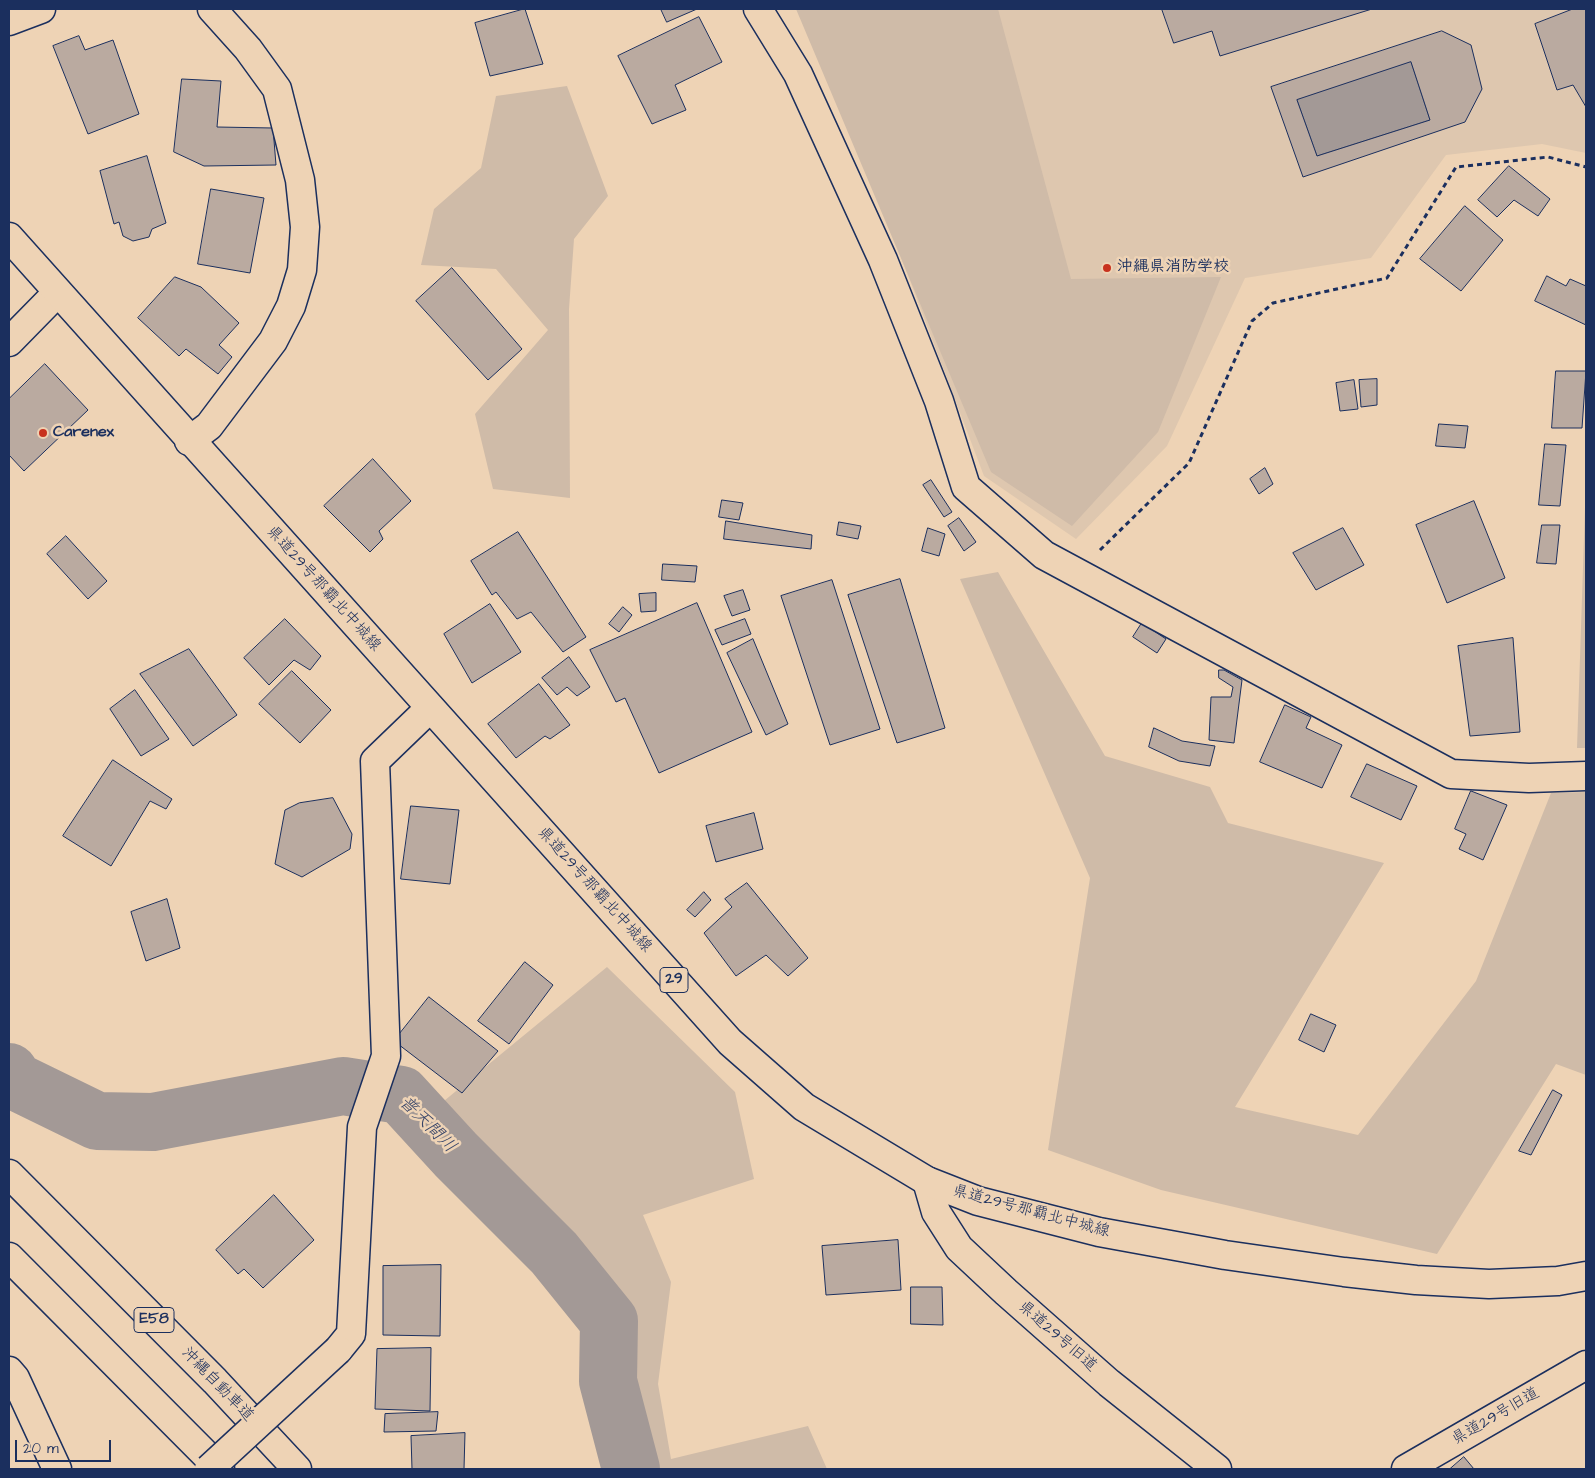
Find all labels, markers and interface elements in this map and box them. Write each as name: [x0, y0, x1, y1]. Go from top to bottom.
place label: 沖縄県消防学校: [1117, 258, 1229, 278]
marker: 沖縄県消防学校: [1101, 262, 1113, 274]
place label: Carenex: [53, 423, 114, 443]
marker: Carenex: [37, 427, 49, 439]
street label: 県道29号那覇北中城線: [262, 522, 384, 656]
street label: 県道29号那覇北中城線: [533, 823, 655, 957]
road number: 29: [660, 968, 688, 992]
water label: 普天間川: [394, 1092, 460, 1158]
street label: 県道29号那覇北中城線: [950, 1182, 1112, 1242]
street label: 県道29号旧道: [1014, 1298, 1100, 1376]
road number: E58: [134, 1308, 174, 1332]
street label: 沖縄自動車道: [177, 1344, 257, 1426]
street label: 県道29号旧道: [1449, 1384, 1543, 1450]
scale bar: [18, 1430, 114, 1462]
text: 20 m: [23, 1438, 59, 1459]

